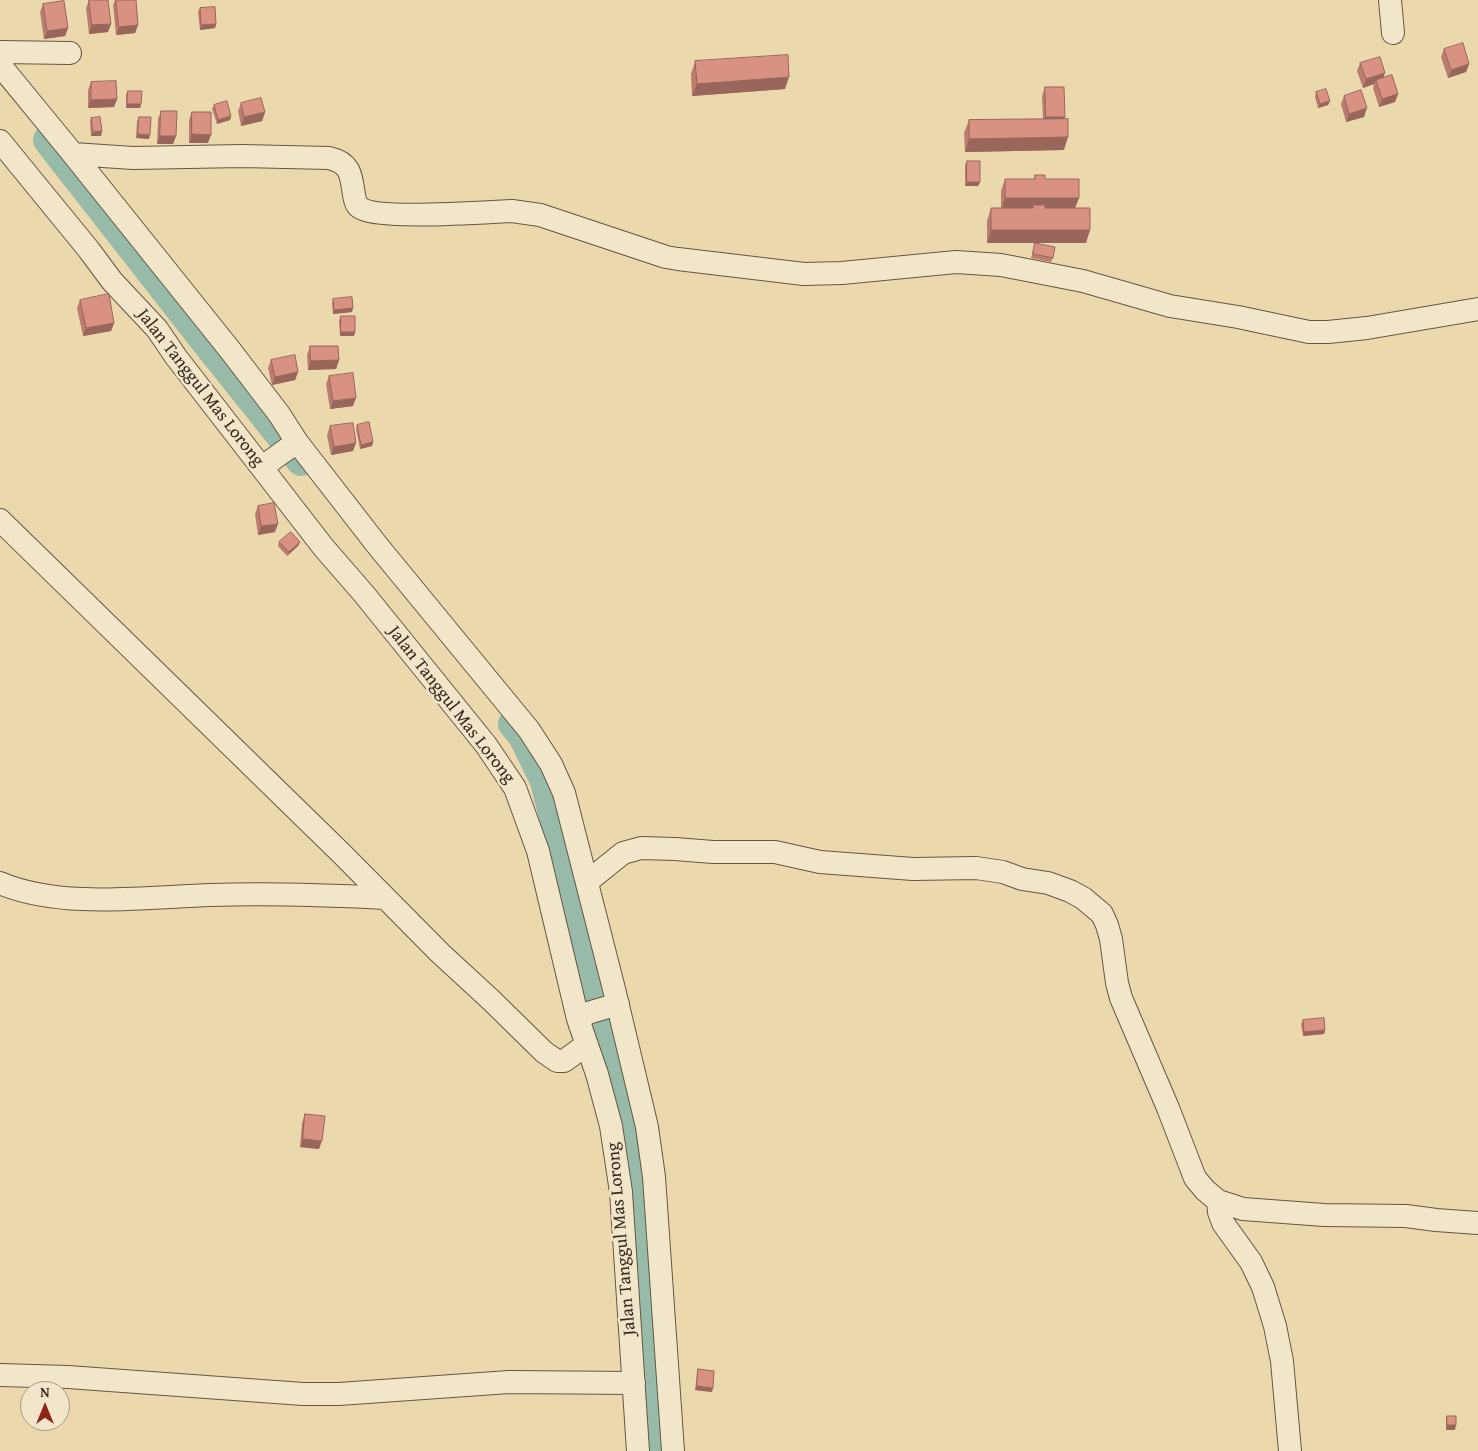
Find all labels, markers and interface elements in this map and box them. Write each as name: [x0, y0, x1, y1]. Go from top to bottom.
street label: Jalan Tanggul Mas Lorong: [132, 305, 268, 471]
street label: Jalan Tanggul Mas Lorong: [383, 622, 519, 788]
street label: Jalan Tanggul Mas Lorong: [603, 1141, 641, 1337]
north arrow: [20, 1381, 70, 1431]
text: N: [40, 1382, 50, 1402]

